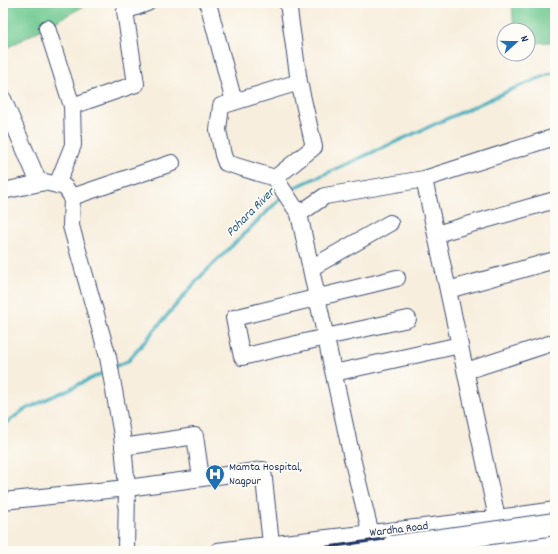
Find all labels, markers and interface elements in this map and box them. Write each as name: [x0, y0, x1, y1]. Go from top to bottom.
north arrow: [496, 22, 536, 62]
text: N: [515, 34, 532, 45]
water label: Pohara River: [222, 183, 281, 242]
place label: Mamta Hospital, Nagpur: [229, 459, 302, 490]
hospital icon: Mamta Hospital, Nagpur: [204, 463, 226, 491]
street label: Wardha Road: [369, 518, 429, 542]

